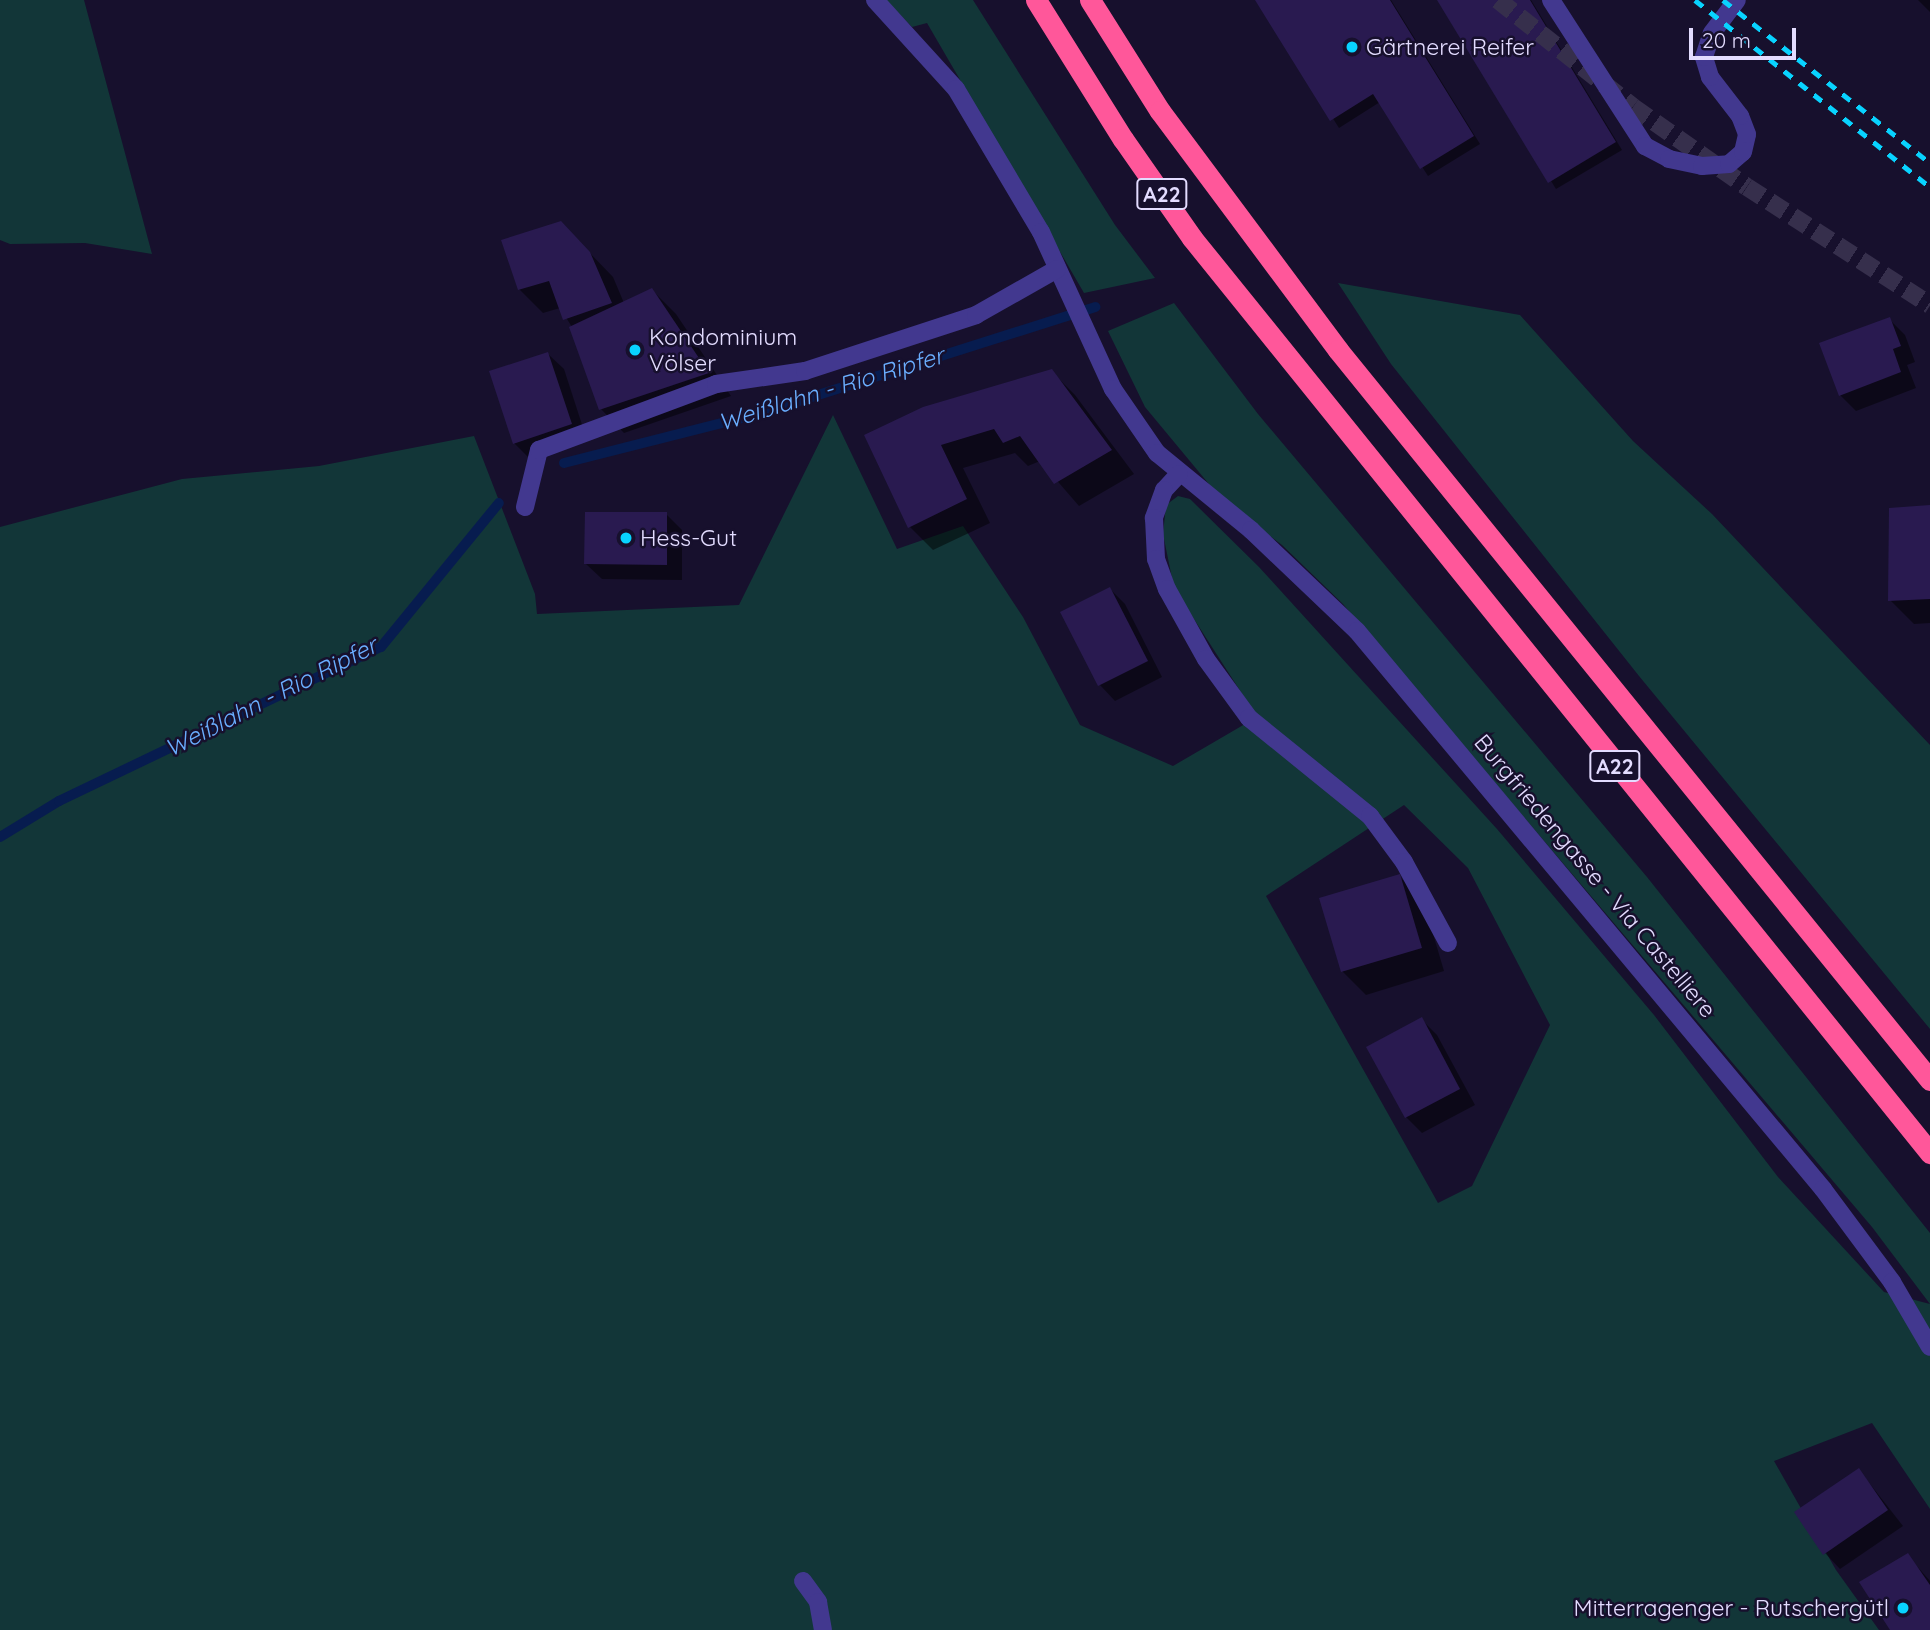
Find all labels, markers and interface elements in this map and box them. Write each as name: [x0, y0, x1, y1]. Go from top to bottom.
scale bar: [1692, 14, 1799, 58]
text: 20 m: [1702, 27, 1751, 53]
place label: Gärtnerei Reifer: [1366, 33, 1534, 61]
marker: Gärtnerei Reifer: [1344, 39, 1360, 55]
road number: A22: [1136, 176, 1188, 212]
place label: Kondominium Völser: [649, 323, 797, 377]
water label: Weißlahn - Rio Ripfer: [715, 341, 947, 437]
marker: Kondominium Völser: [627, 342, 643, 358]
place label: Hess-Gut: [640, 524, 737, 552]
marker: Hess-Gut: [618, 530, 634, 546]
water label: Weißlahn - Rio Ripfer: [160, 631, 382, 763]
street label: Burgfriedengasse - Via Castelliere: [1468, 729, 1722, 1023]
road number: A22: [1589, 748, 1641, 784]
place label: Mitterragenger - Rutschergütl: [1574, 1594, 1889, 1622]
marker: Mitterragenger - Rutschergütl: [1895, 1600, 1911, 1616]

